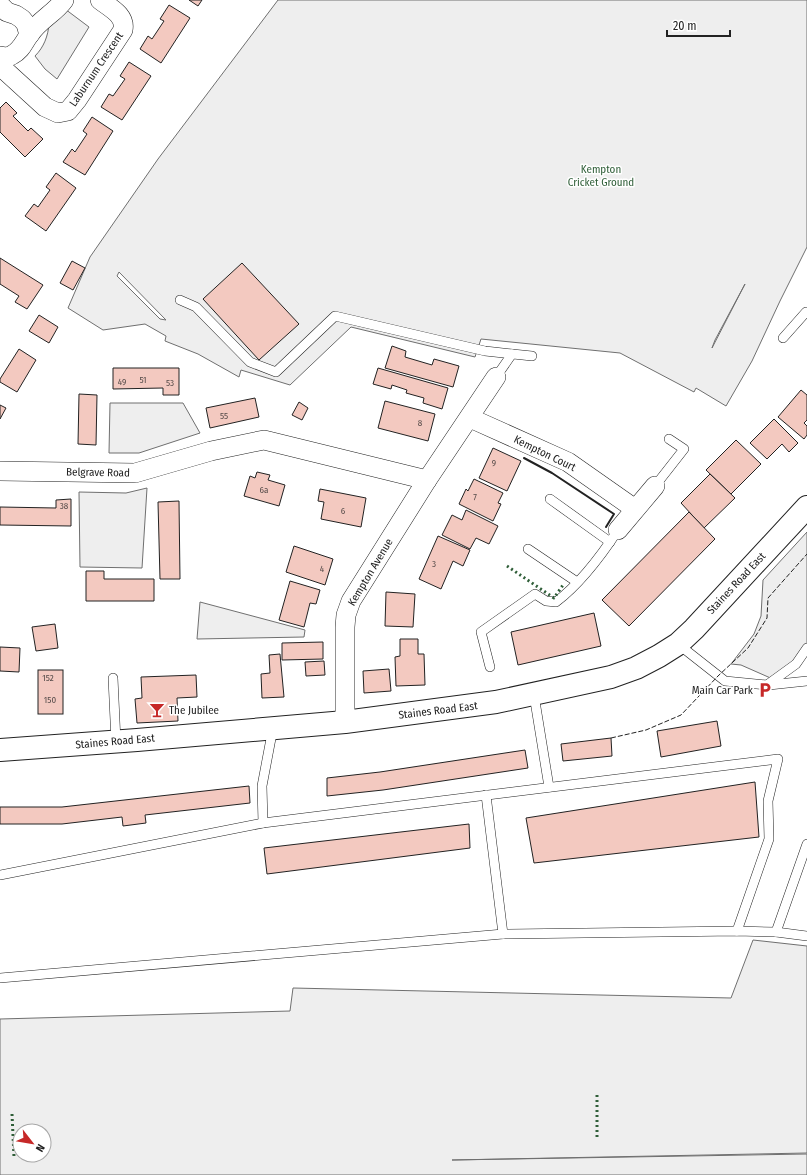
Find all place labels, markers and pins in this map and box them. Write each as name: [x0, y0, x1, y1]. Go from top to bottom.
parking icon: Main Car Park: [756, 681, 774, 699]
place label: Main Car Park: [692, 684, 754, 697]
bar icon: The Jubilee: [148, 701, 166, 719]
place label: The Jubilee: [169, 704, 219, 717]

